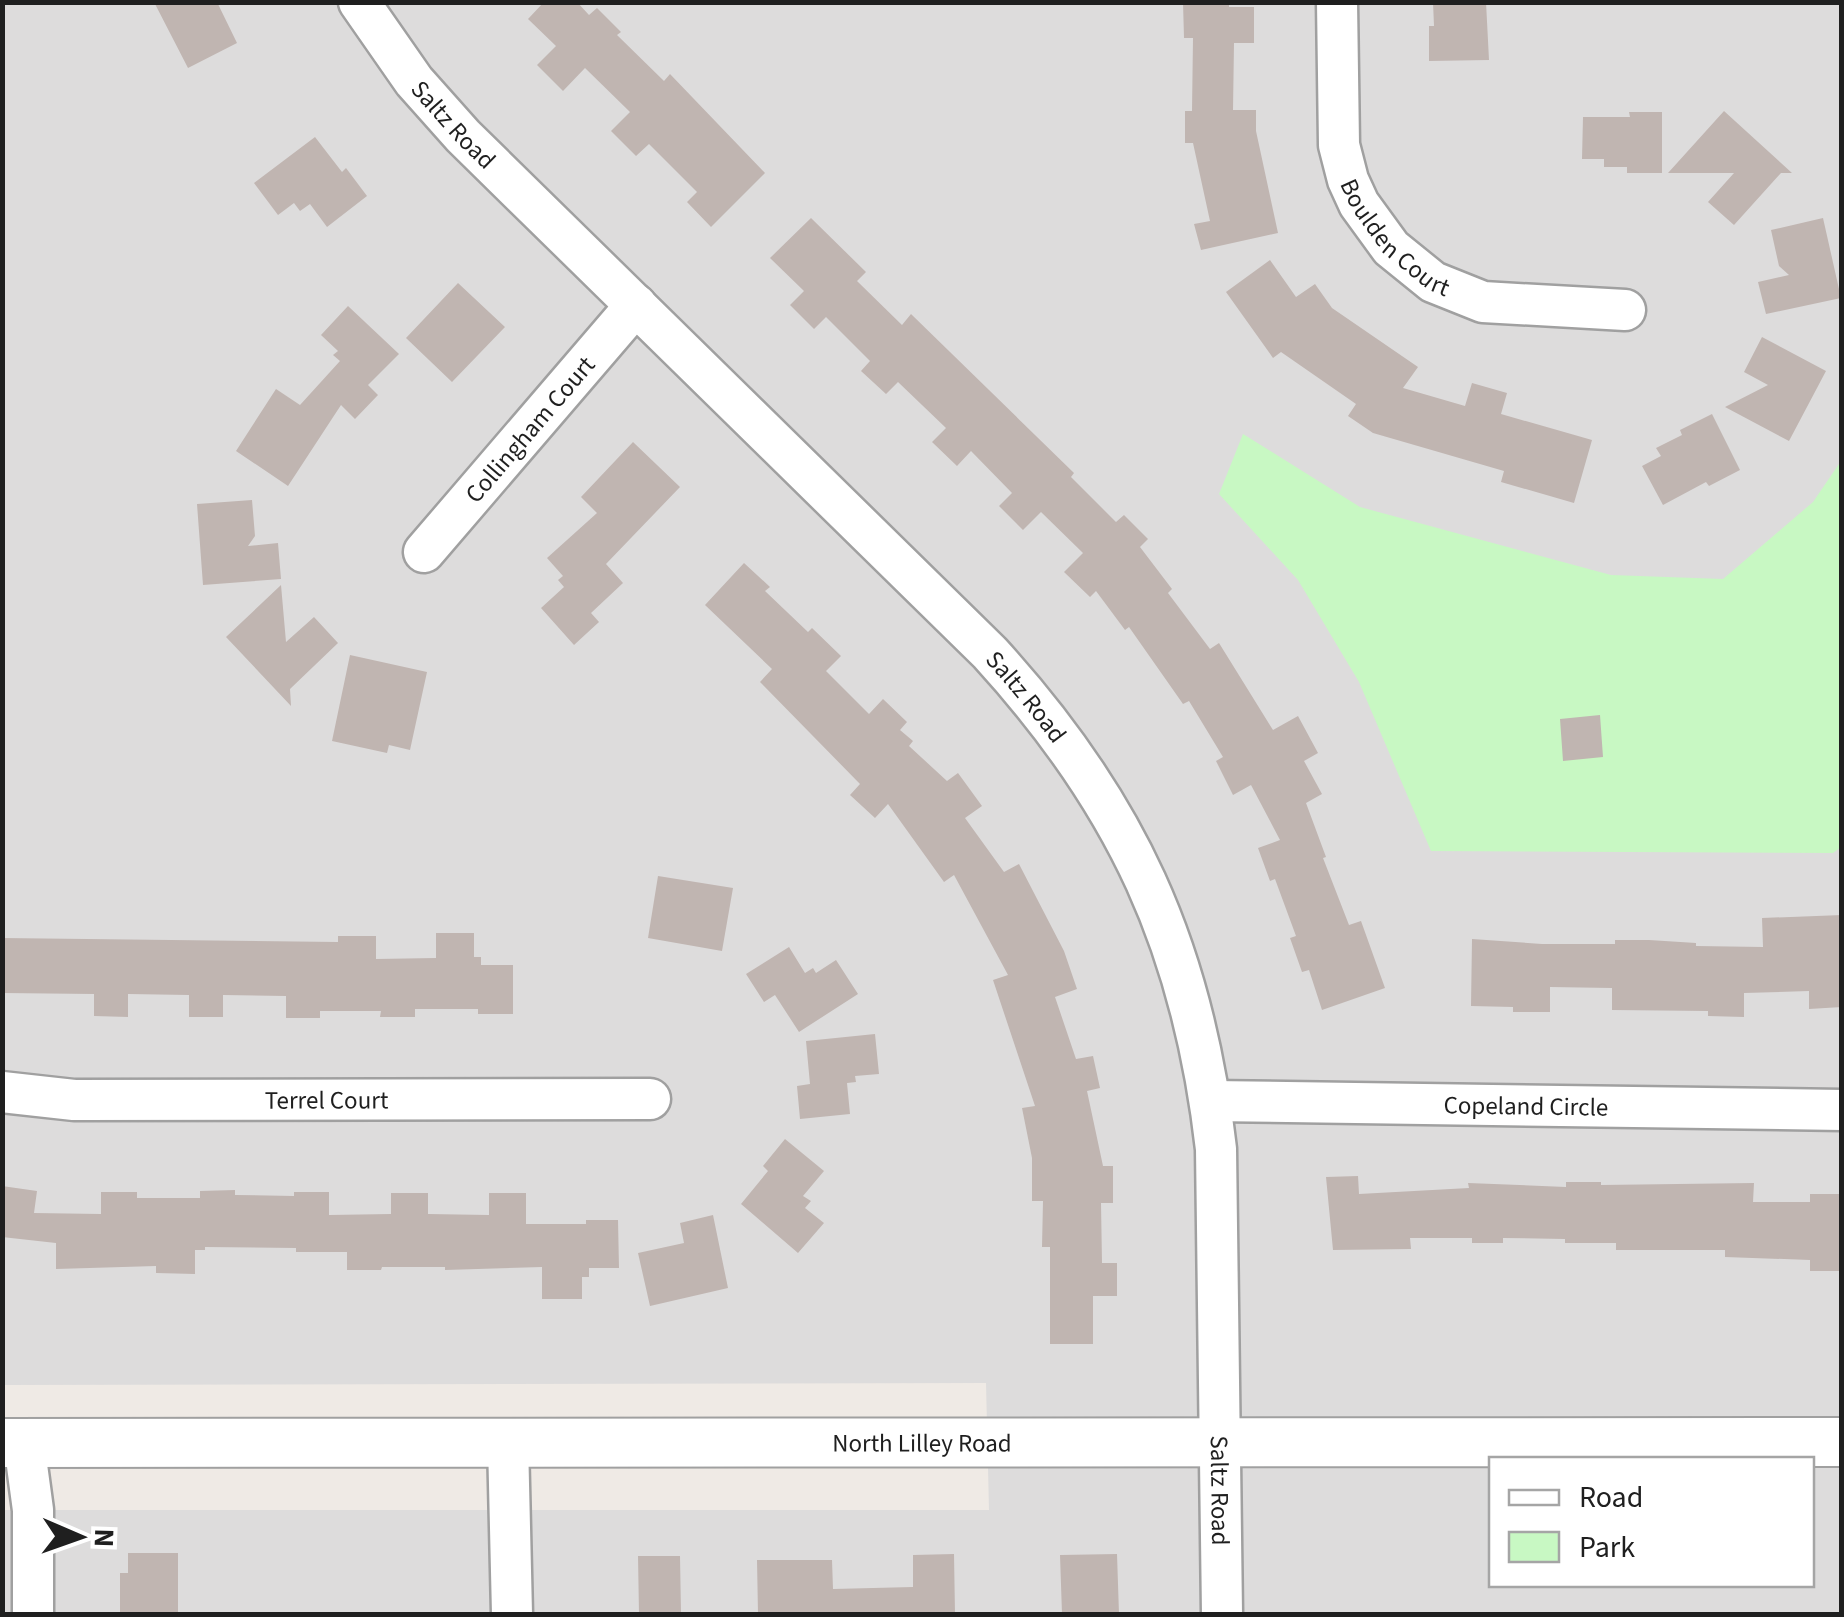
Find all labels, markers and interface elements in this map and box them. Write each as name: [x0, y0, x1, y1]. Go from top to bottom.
street label: Saltz Road: [402, 72, 504, 178]
street label: Boulden Court: [1331, 173, 1456, 306]
street label: Collingham Court: [457, 348, 604, 511]
street label: Saltz Road: [977, 643, 1075, 751]
street label: Terrel Court: [265, 1082, 389, 1119]
street label: Copeland Circle: [1443, 1087, 1609, 1126]
street label: North Lilley Road: [832, 1425, 1012, 1462]
street label: Saltz Road: [1201, 1435, 1238, 1546]
legend: [1489, 1457, 1814, 1587]
text: Road: [1579, 1476, 1643, 1519]
north arrow: [30, 1487, 130, 1587]
text: Park: [1579, 1526, 1635, 1569]
text: N: [84, 1528, 124, 1548]

